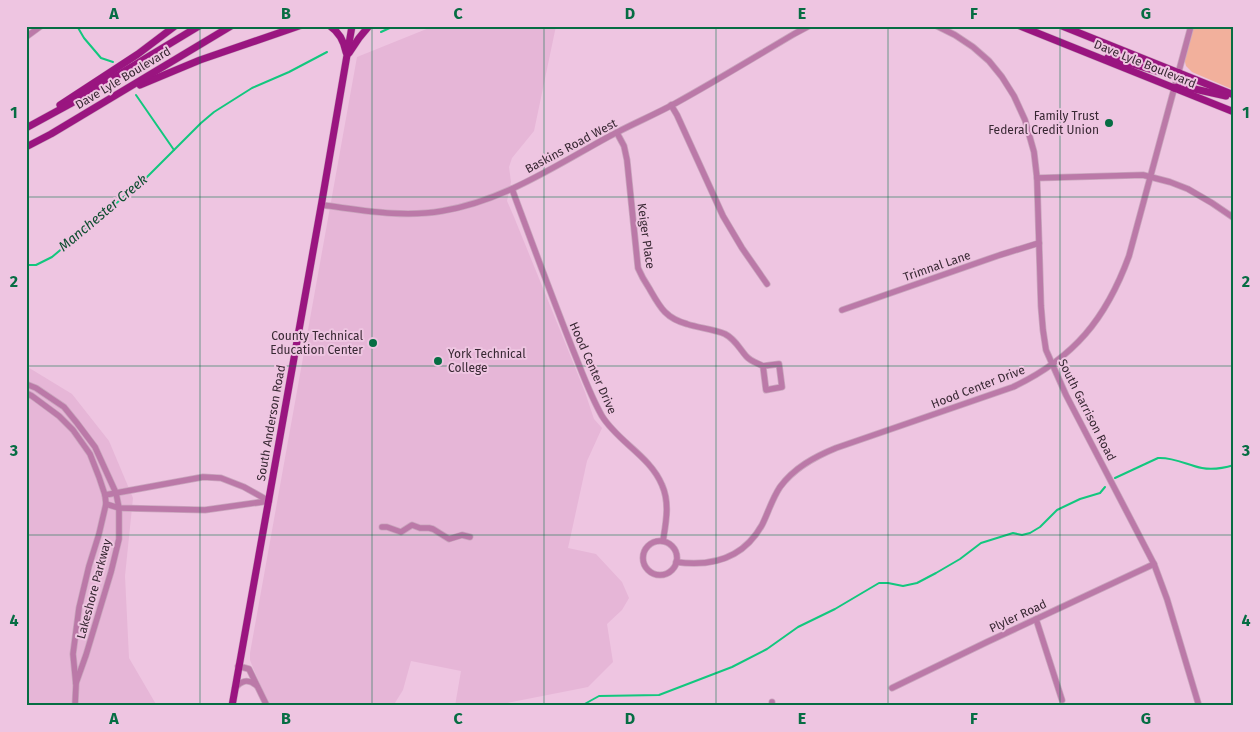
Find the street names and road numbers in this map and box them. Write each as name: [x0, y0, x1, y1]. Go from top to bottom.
street label: Dave Lyle Boulevard: [1092, 37, 1198, 91]
street label: Dave Lyle Boulevard: [73, 44, 173, 112]
street label: Baskins Road West: [523, 116, 620, 176]
street label: Keiger Place: [634, 202, 658, 270]
street label: Trimnal Lane: [902, 248, 972, 284]
street label: Hood Center Drive: [566, 320, 620, 416]
street label: South Garrison Road: [1055, 357, 1119, 463]
street label: Hood Center Drive: [929, 363, 1027, 411]
street label: South Anderson Road: [254, 364, 288, 482]
street label: Lakeshore Parkway: [74, 537, 114, 641]
street label: Plyler Road: [987, 597, 1049, 635]

